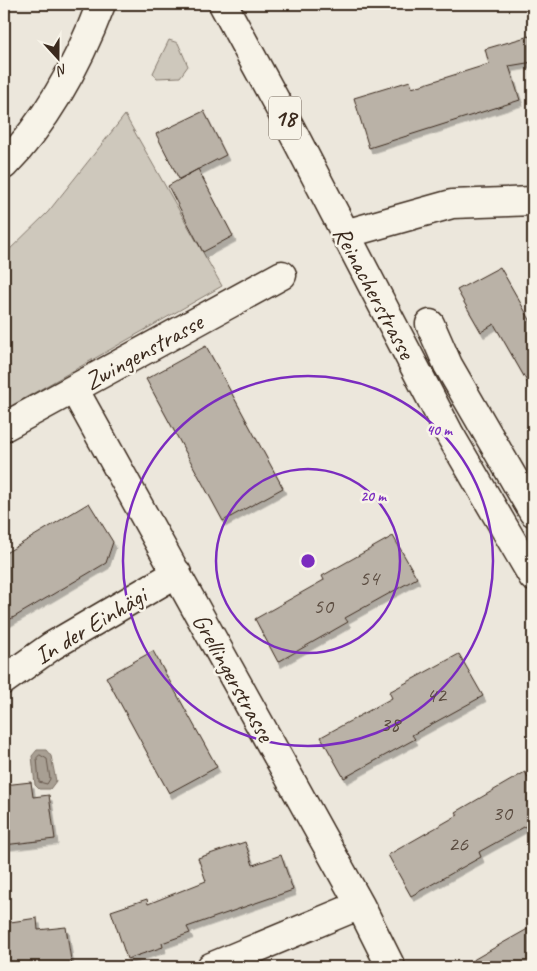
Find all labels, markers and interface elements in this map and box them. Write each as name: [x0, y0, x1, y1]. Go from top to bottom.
north arrow: [32, 32, 82, 82]
text: N: [53, 60, 70, 80]
road number: 18: [269, 96, 301, 140]
street label: Reinacherstrasse: [326, 221, 423, 366]
street label: Zwingenstrasse: [79, 305, 210, 398]
text: 40 m: [426, 421, 453, 440]
text: 20 m: [360, 487, 387, 506]
centre of rings: [299, 552, 317, 570]
house number: 54: [359, 564, 381, 592]
street label: In der Einhägi: [29, 578, 155, 672]
house number: 50: [313, 592, 335, 620]
street label: Grellingerstrasse: [185, 608, 282, 749]
house number: 42: [426, 681, 448, 709]
house number: 38: [380, 710, 402, 738]
house number: 30: [492, 799, 514, 827]
house number: 26: [448, 830, 469, 858]

